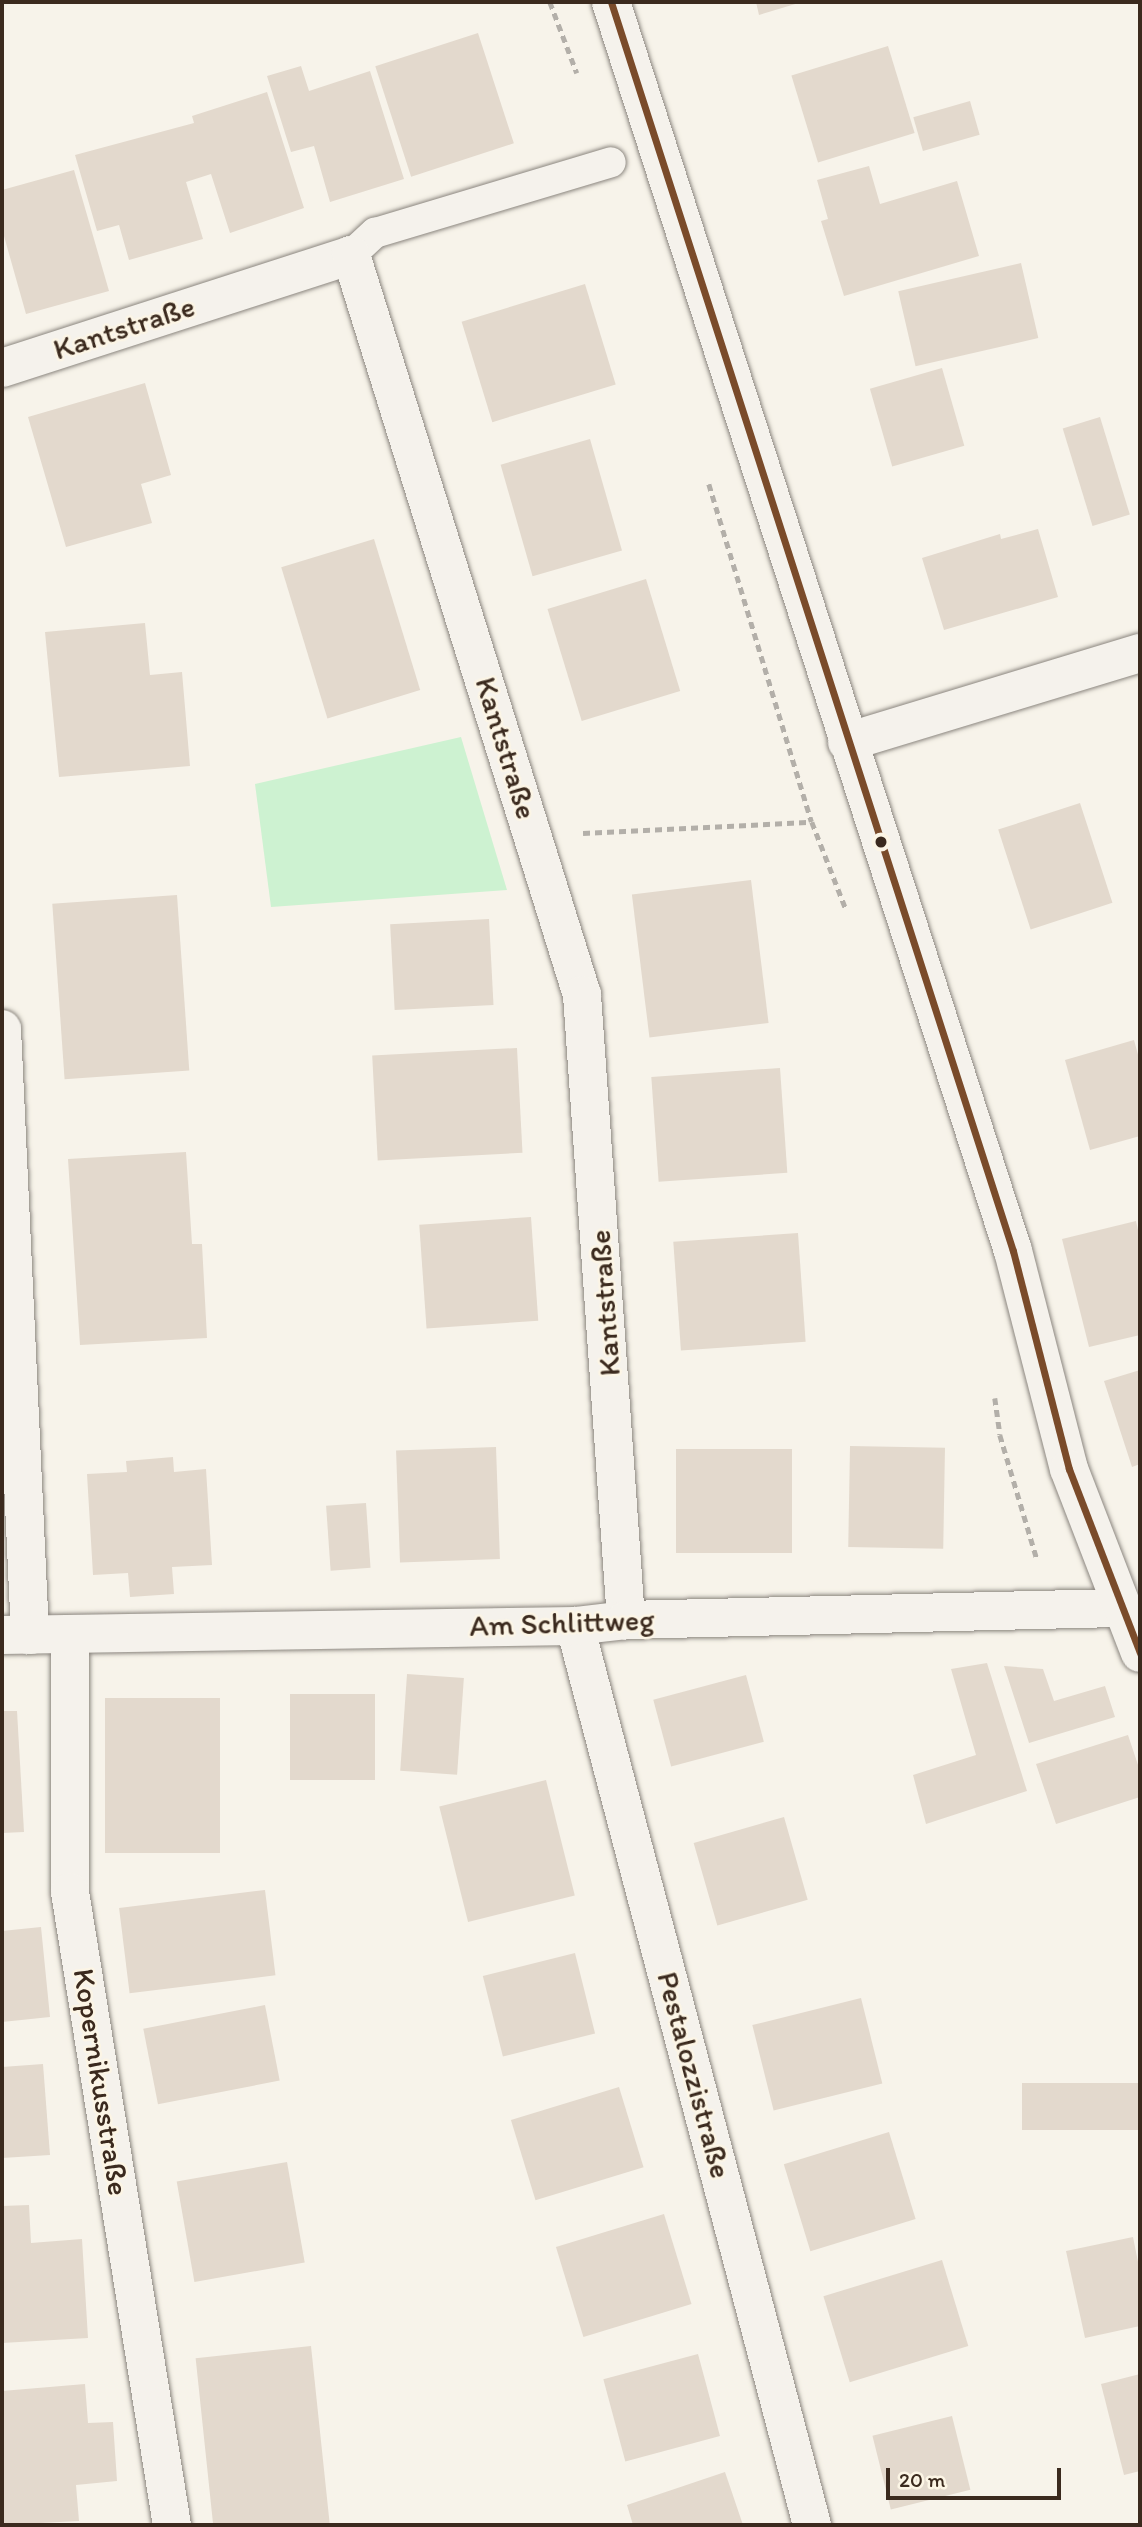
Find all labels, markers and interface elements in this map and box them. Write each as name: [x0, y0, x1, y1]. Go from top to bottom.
street label: Kantstraße: [49, 288, 199, 368]
street label: Kantstraße: [467, 673, 545, 823]
unlabelled marker: [874, 835, 888, 849]
street label: Kantstraße: [582, 1229, 628, 1377]
street label: Am Schlittweg: [469, 1602, 655, 1644]
street label: Kopernikusstraße: [65, 1966, 137, 2198]
street label: Pestalozzistraße: [649, 1968, 739, 2182]
scale bar: [890, 2454, 1065, 2498]
text: 20 m: [899, 2467, 945, 2492]

